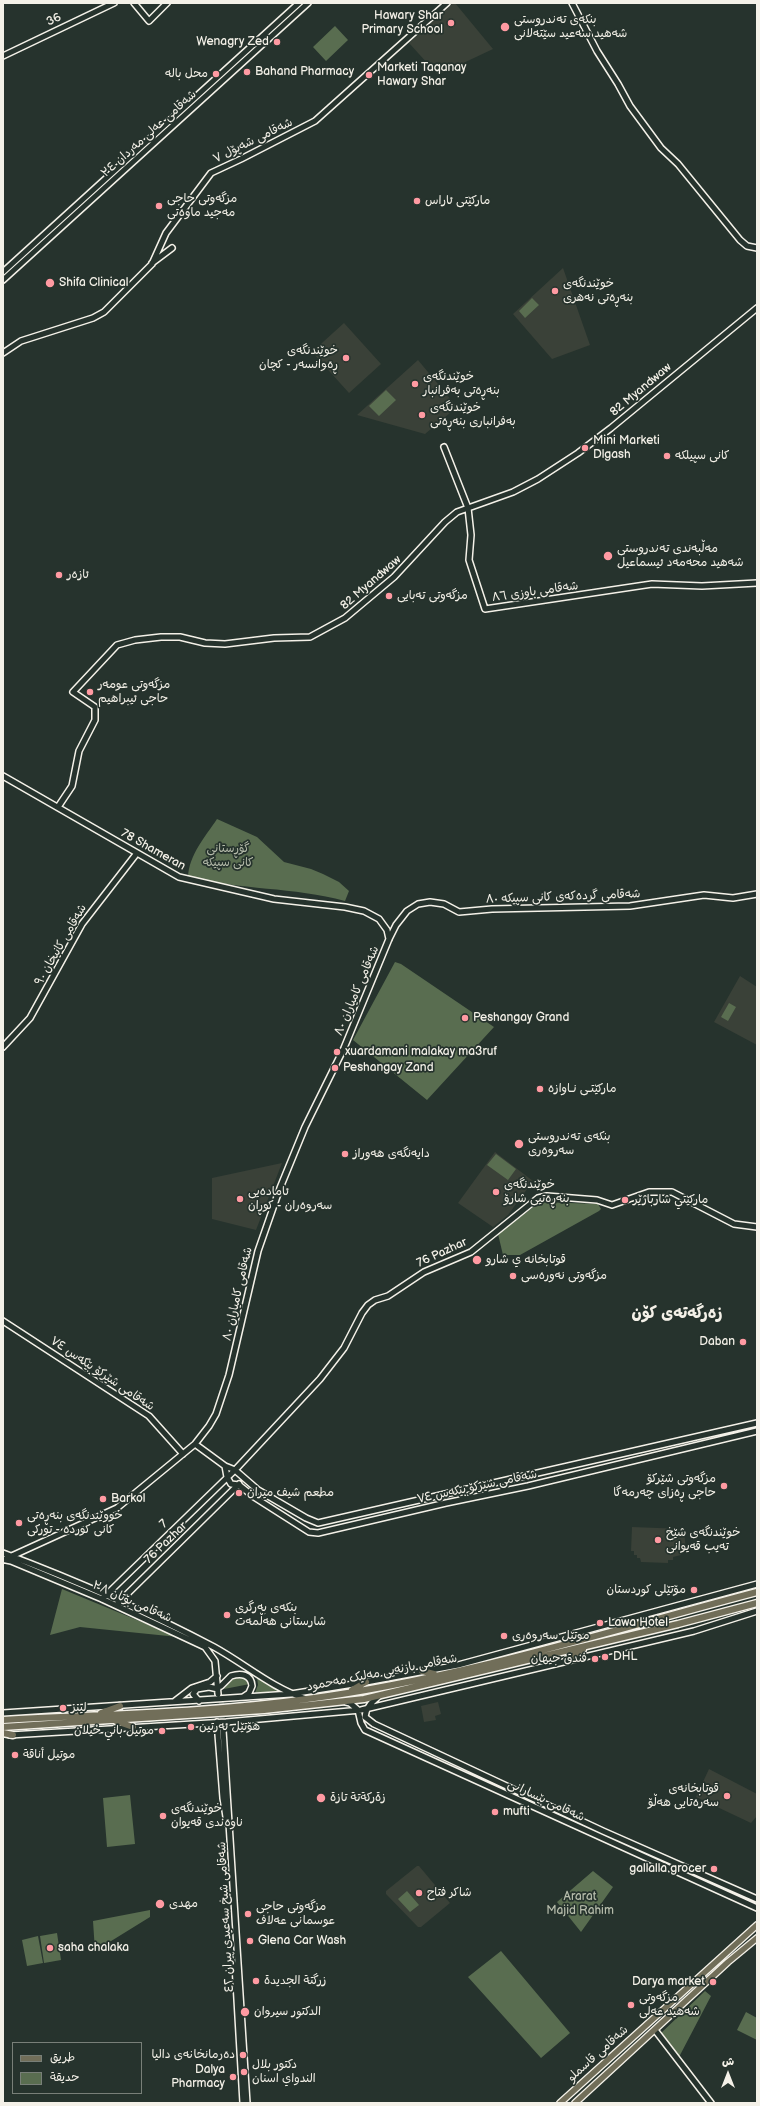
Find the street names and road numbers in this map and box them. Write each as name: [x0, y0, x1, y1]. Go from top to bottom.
street label: 36: [44, 10, 64, 30]
street label: شەقامی عەلی مەردان ٣٤: [98, 87, 200, 181]
street label: شەقامی شەپۆل ٧: [211, 115, 295, 167]
street label: 82 Myandwaw: [607, 360, 675, 420]
street label: 82 Myandwaw: [338, 553, 404, 613]
street label: شەقامی باوزی ٨٦: [491, 579, 579, 605]
street label: 78 Shameran: [118, 826, 188, 874]
street label: شەقامی گردەکەی کانی سپیکە ٨٠: [485, 887, 641, 907]
street label: شەقامی کانیخان ٩٠: [32, 902, 90, 988]
street label: شەقامی کامیاران ٨٠: [332, 944, 382, 1038]
street label: 76 Pazhar: [415, 1235, 469, 1271]
street label: شەقامی کامیاران ٨٠: [220, 1246, 256, 1342]
street label: شەقامی شێرکۆ بێکەس ٧٤: [47, 1334, 157, 1414]
street label: شەقامی شێرکۆ بێکەس ٧٤: [416, 1467, 538, 1507]
street label: 7: [157, 1517, 171, 1531]
street label: 76 Pazhar: [142, 1519, 190, 1567]
street label: شەقامی بۆتان ٣٨: [90, 1578, 174, 1626]
street label: شەقامی بازنەیی مەلیک مەحمود: [306, 1651, 458, 1695]
street label: شەقامی بێسارانی: [505, 1777, 587, 1825]
street label: شەقامی شیخ سەعیدی پیران ٤٢: [215, 1841, 237, 1993]
street label: شەقامی قاسملو: [565, 2023, 631, 2085]

